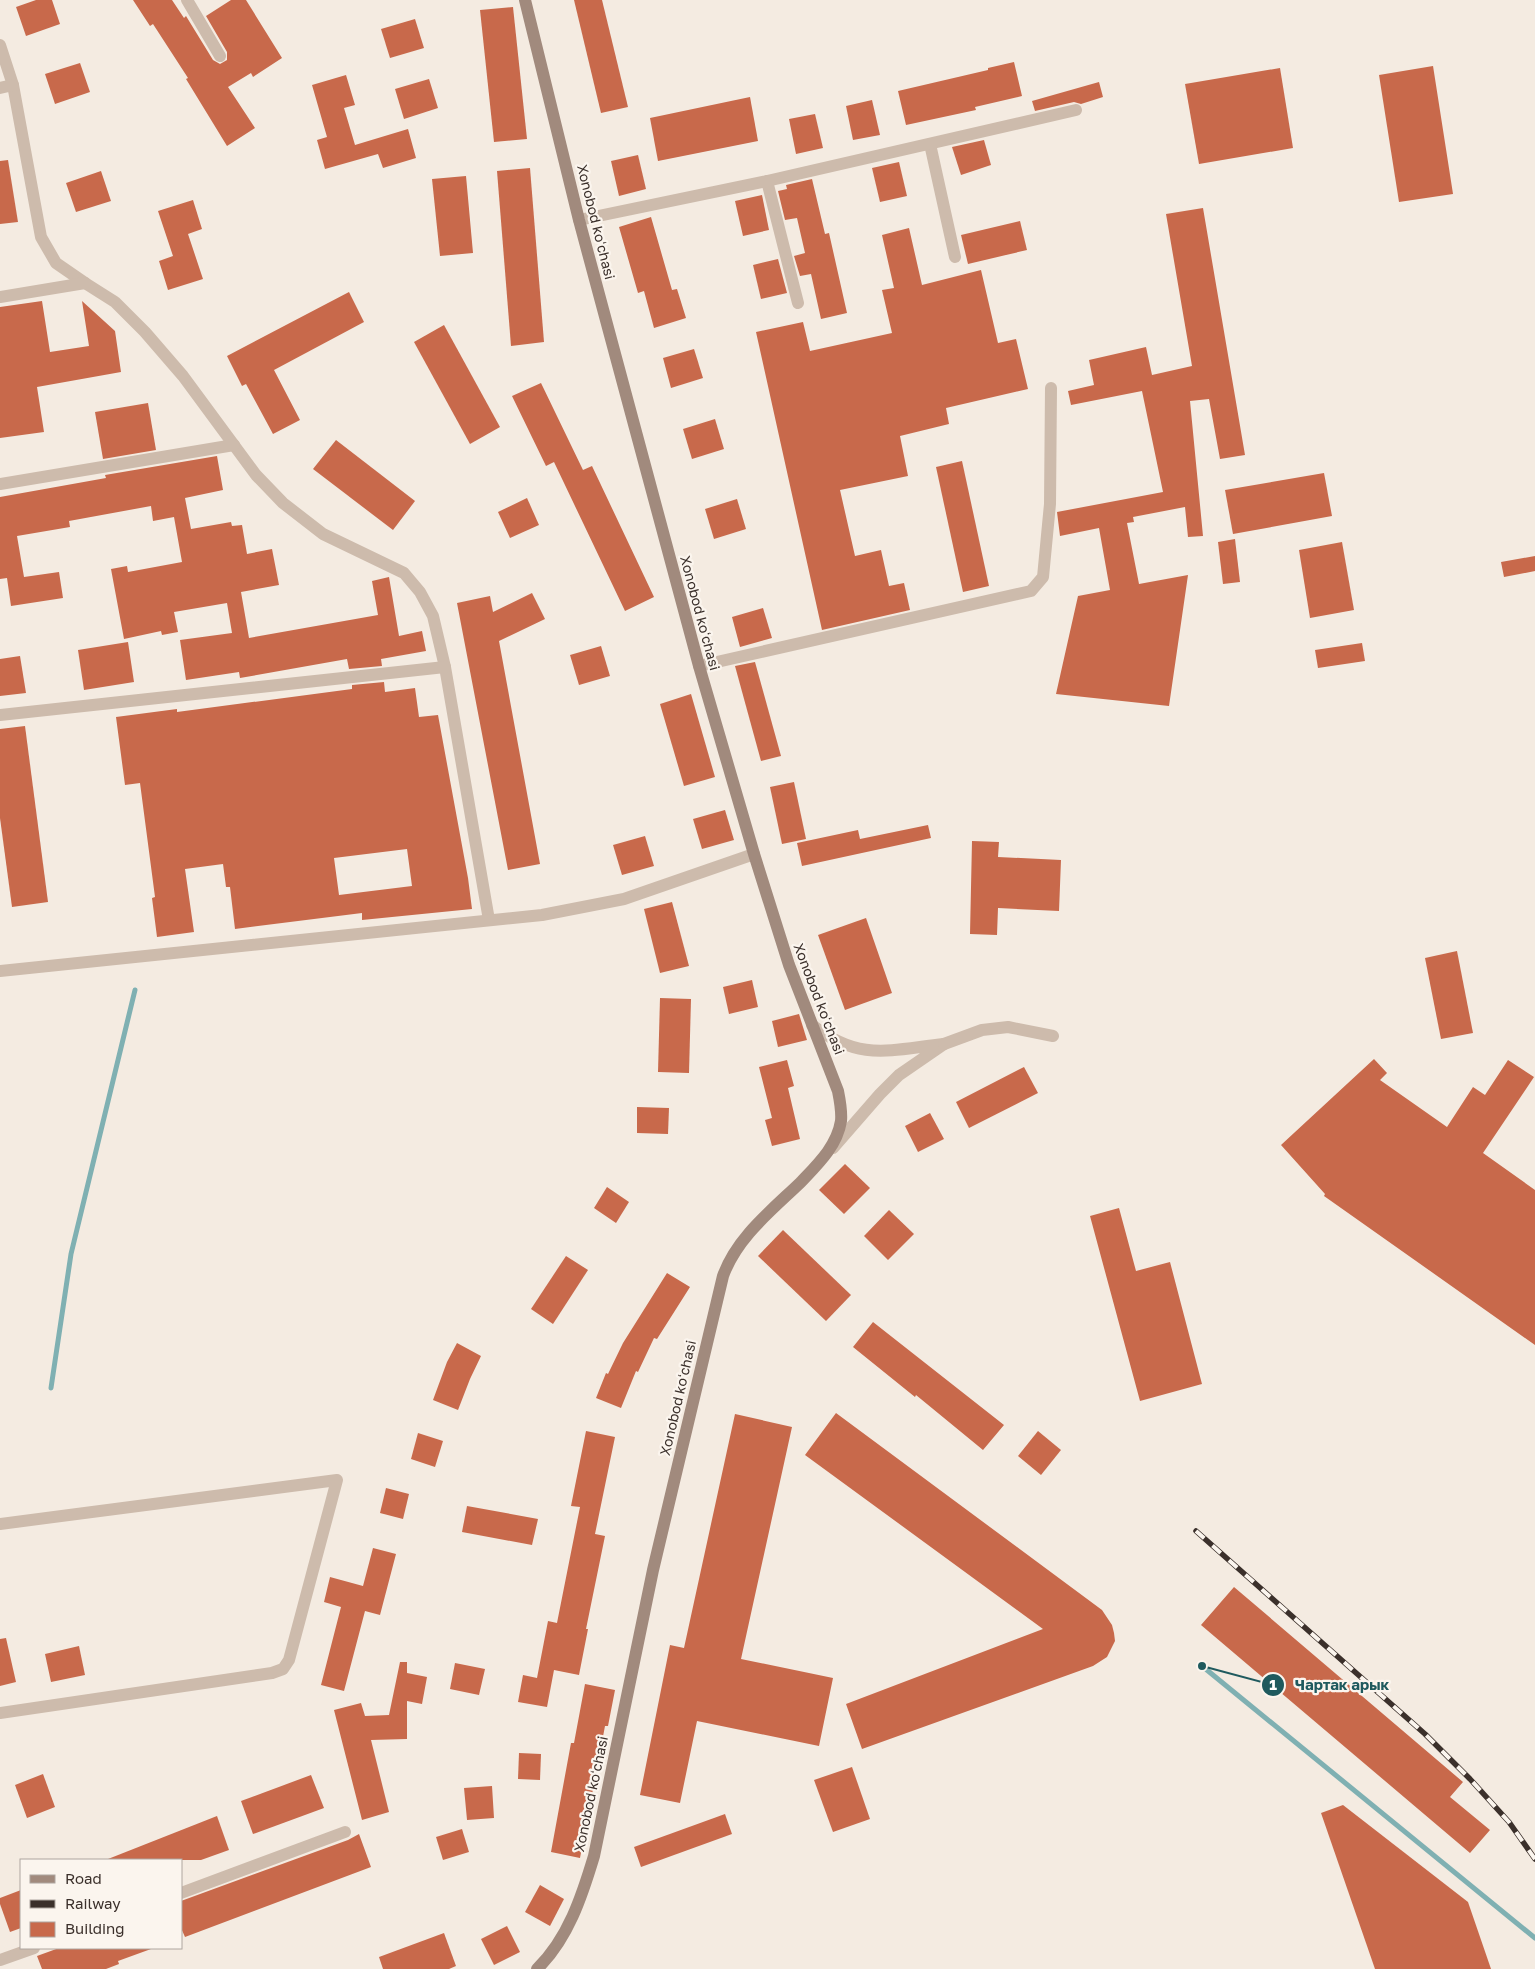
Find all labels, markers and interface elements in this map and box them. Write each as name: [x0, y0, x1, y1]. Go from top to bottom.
street label: Xonobod koʻchasi: [574, 163, 619, 281]
street label: Xonobod koʻchasi: [677, 554, 724, 672]
street label: Xonobod koʻchasi: [790, 941, 849, 1057]
street label: Xonobod koʻchasi: [656, 1339, 699, 1457]
callout: Чартак арык: [1260, 1670, 1400, 1700]
text: 1: [1269, 1675, 1277, 1693]
text: Чартак арык: [1295, 1675, 1390, 1693]
street label: Xonobod koʻchasi: [570, 1734, 611, 1853]
legend: [20, 1859, 182, 1949]
text: Road: [65, 1869, 102, 1887]
text: Railway: [65, 1894, 121, 1912]
text: Building: [65, 1919, 125, 1937]

